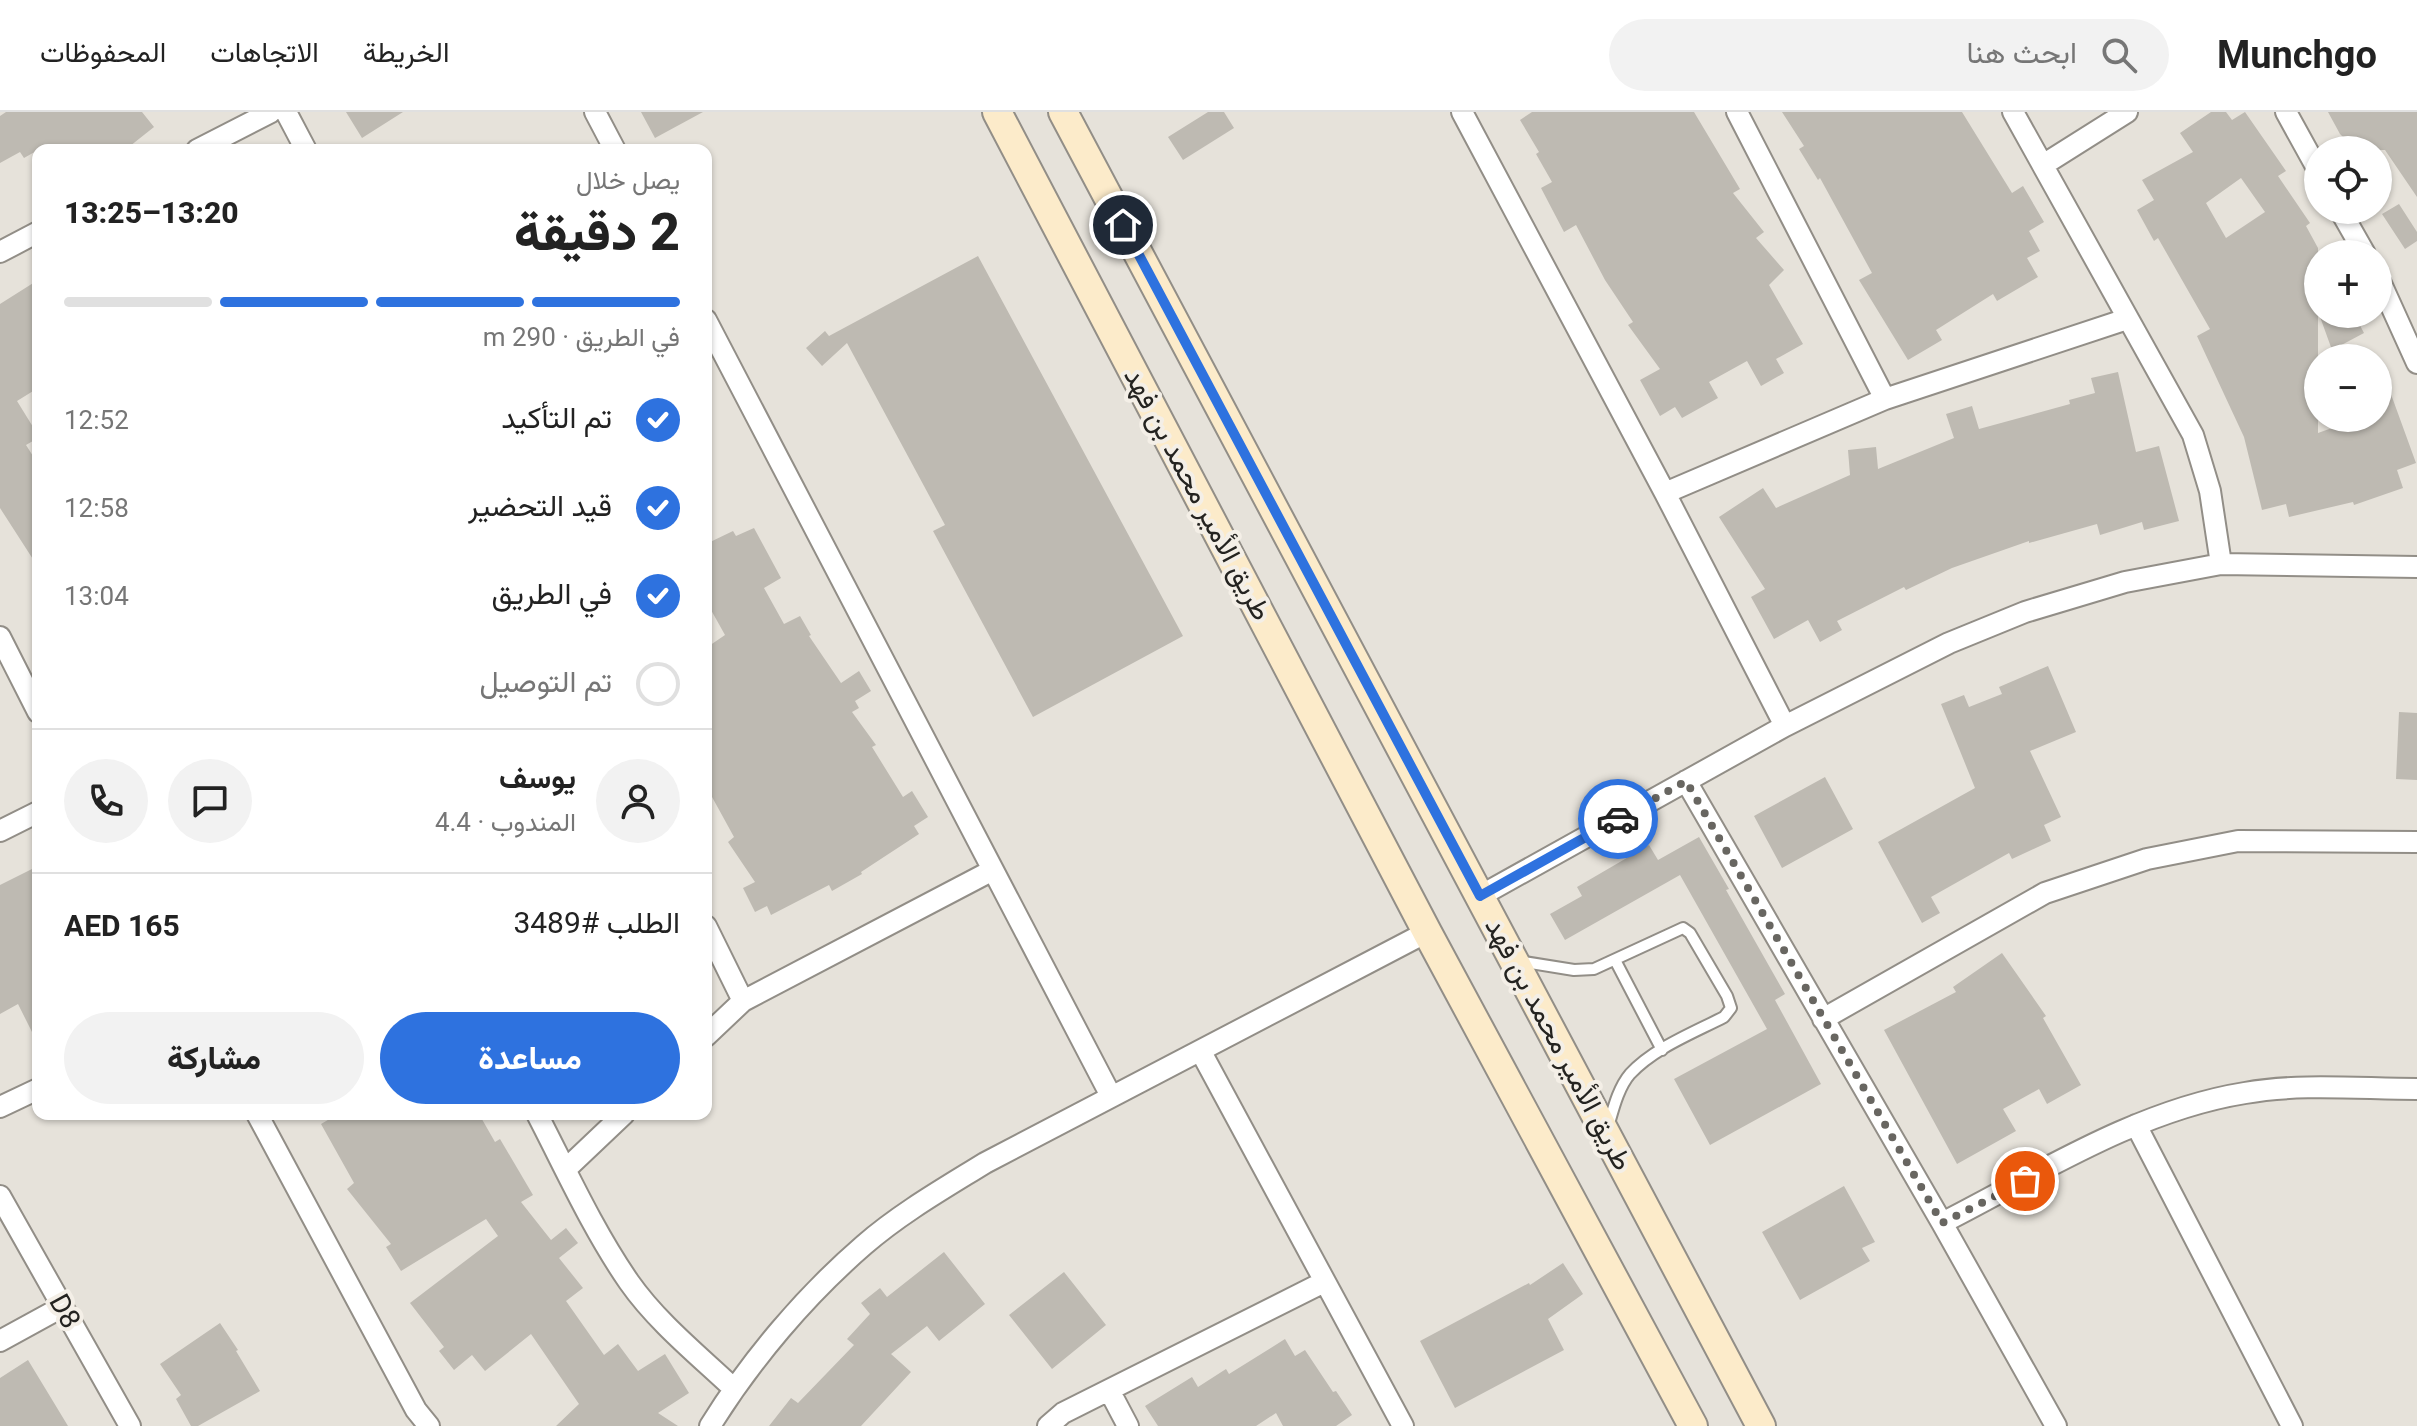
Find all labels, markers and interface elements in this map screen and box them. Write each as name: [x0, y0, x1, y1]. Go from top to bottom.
search box: [1609, 19, 2169, 91]
icon: search: [2097, 33, 2141, 77]
text: Munchgo: [2217, 33, 2377, 77]
text: ابحث هنا: [1967, 35, 2077, 70]
text: المحفوظات: [40, 36, 166, 69]
text: الاتجاهات: [210, 36, 319, 69]
text: الخريطة: [363, 36, 449, 69]
map controls: [2304, 136, 2392, 432]
button: locate: [2304, 136, 2392, 224]
text: يصل خلال: [576, 165, 680, 195]
pin: [1089, 191, 1157, 259]
text: 13:20–13:25: [64, 195, 239, 230]
text: 2 دقيقة: [514, 202, 680, 263]
icon: home: [1101, 203, 1145, 247]
button: +: [2304, 240, 2392, 328]
text: في الطريق · 290 m: [483, 322, 680, 352]
button: −: [2304, 344, 2392, 432]
street label: طريق الأمير محمد بن فهد: [1116, 362, 1279, 626]
icon: check: [636, 398, 680, 442]
text: تم التأكيد: [501, 400, 612, 435]
text: 12:52: [64, 405, 129, 435]
icon: check: [636, 486, 680, 530]
text: قيد التحضير: [468, 488, 612, 523]
text: 12:58: [64, 493, 129, 523]
icon: check: [636, 574, 680, 618]
text: في الطريق: [491, 576, 612, 611]
text: 13:04: [64, 581, 129, 611]
text: تم التوصيل: [480, 664, 612, 699]
button: phone: [64, 759, 148, 843]
button: chat: [168, 759, 252, 843]
button: person: [596, 759, 680, 843]
text: يوسف: [499, 760, 576, 795]
courier: [1578, 779, 1658, 859]
icon: car: [1596, 797, 1640, 841]
text: المندوب · 4.4: [435, 807, 576, 837]
text: الطلب #3489: [513, 905, 680, 940]
text: AED 165: [64, 908, 180, 943]
street label: طريق الأمير محمد بن فهد: [1477, 912, 1640, 1176]
button: مشاركة: [64, 1012, 364, 1104]
button: مساعدة: [380, 1012, 680, 1104]
pin: [1991, 1147, 2059, 1215]
icon: bag: [2003, 1159, 2047, 1203]
street label: D8: [42, 1288, 88, 1334]

